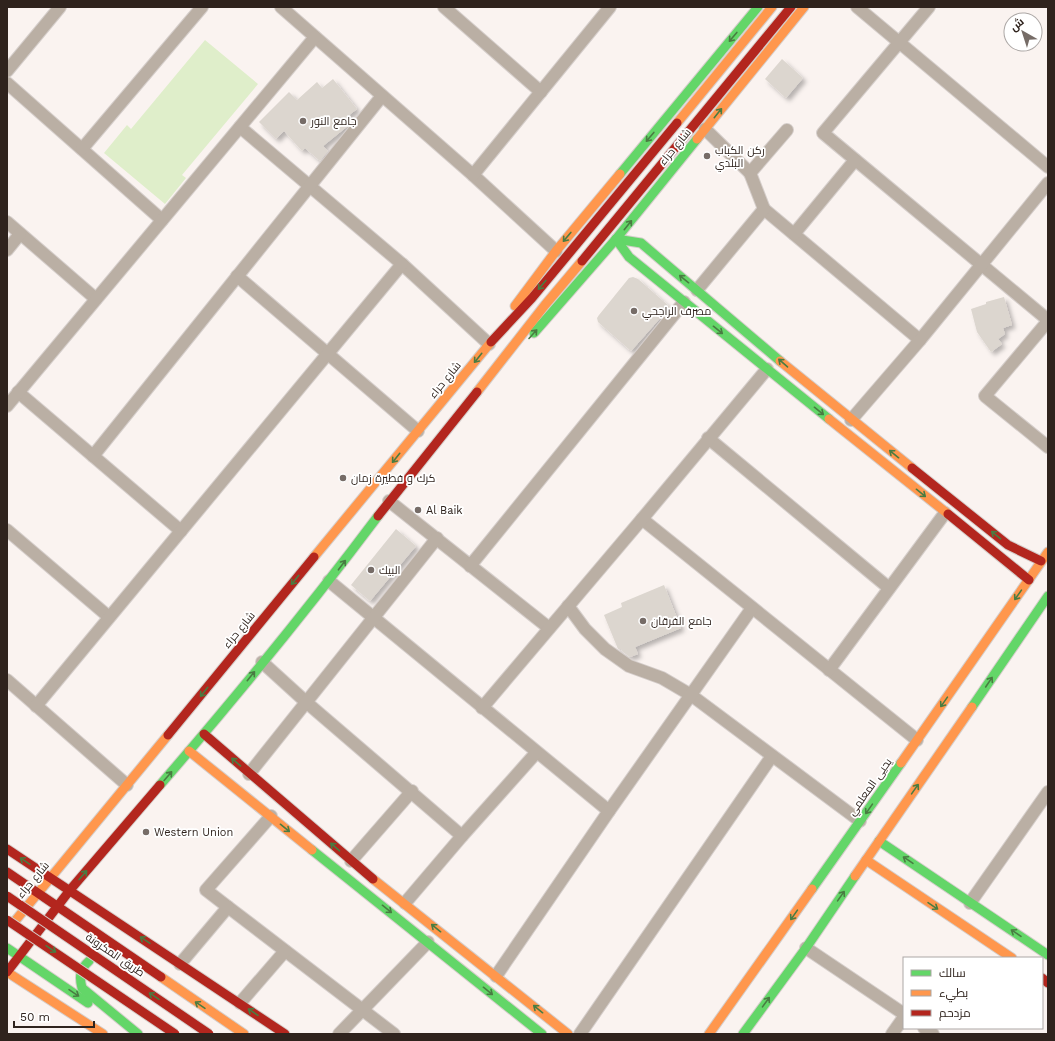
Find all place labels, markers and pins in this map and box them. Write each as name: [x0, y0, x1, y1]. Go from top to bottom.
place label: جامع النور: [310, 115, 357, 129]
marker: جامع النور: [298, 116, 308, 126]
place label: ركن الكباب البلدي: [715, 144, 765, 172]
marker: ركن الكباب البلدي: [702, 151, 712, 161]
place label: مصرف الراجحي: [642, 305, 711, 320]
marker: مصرف الراجحي: [629, 306, 639, 316]
place label: كرك و فطيرة زمان: [351, 472, 436, 485]
marker: كرك و فطيرة زمان: [338, 473, 348, 483]
place label: Al Baik: [426, 504, 463, 517]
marker: Al Baik: [413, 505, 423, 515]
place label: البيك: [379, 564, 400, 577]
marker: البيك: [366, 565, 376, 575]
place label: جامع الفرقان: [651, 615, 712, 629]
marker: جامع الفرقان: [638, 616, 648, 626]
place label: Western Union: [154, 826, 233, 839]
marker: Western Union: [141, 827, 151, 837]

